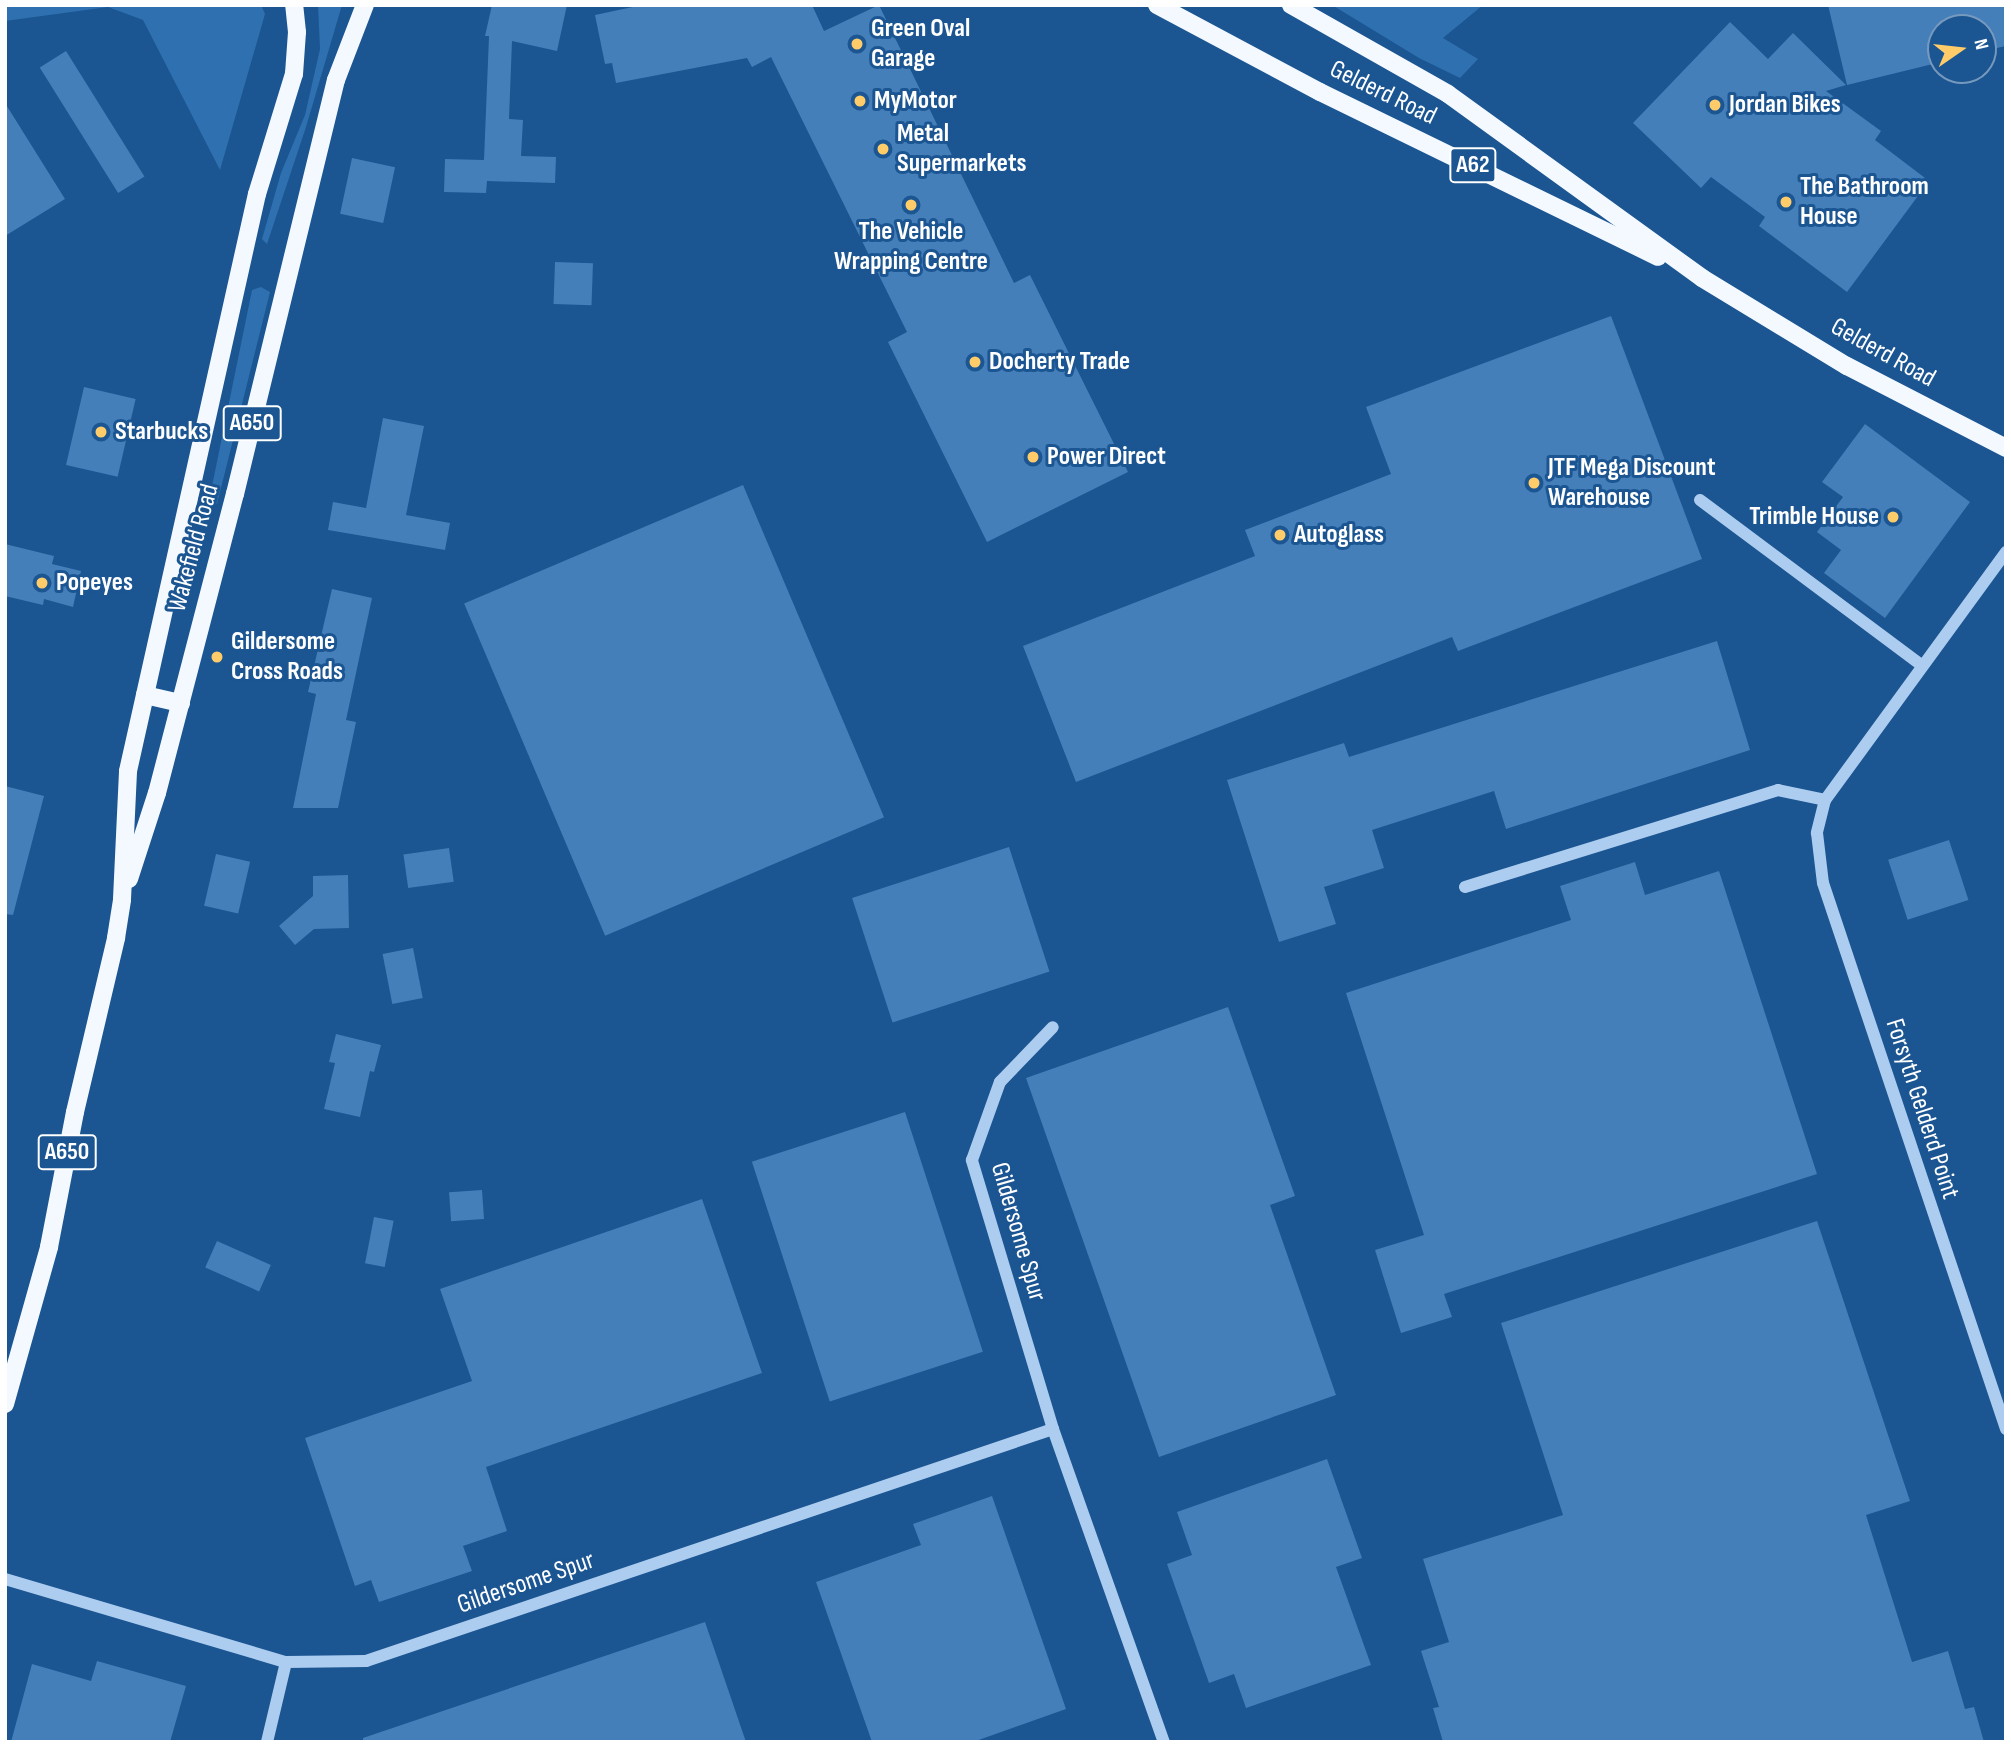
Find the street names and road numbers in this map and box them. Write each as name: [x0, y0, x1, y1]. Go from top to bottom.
street label: Gelderd Road: [1325, 54, 1441, 132]
road number: A62: [1448, 145, 1498, 186]
street label: Gelderd Road: [1825, 311, 1941, 395]
road number: A650: [222, 402, 282, 444]
street label: Wakefield Road: [162, 481, 226, 615]
street label: Forsyth Gelderd Point: [1878, 1015, 1966, 1203]
road number: A650: [37, 1132, 97, 1172]
street label: Gildersome Spur: [983, 1159, 1053, 1305]
street label: Gildersome Spur: [453, 1545, 599, 1621]

